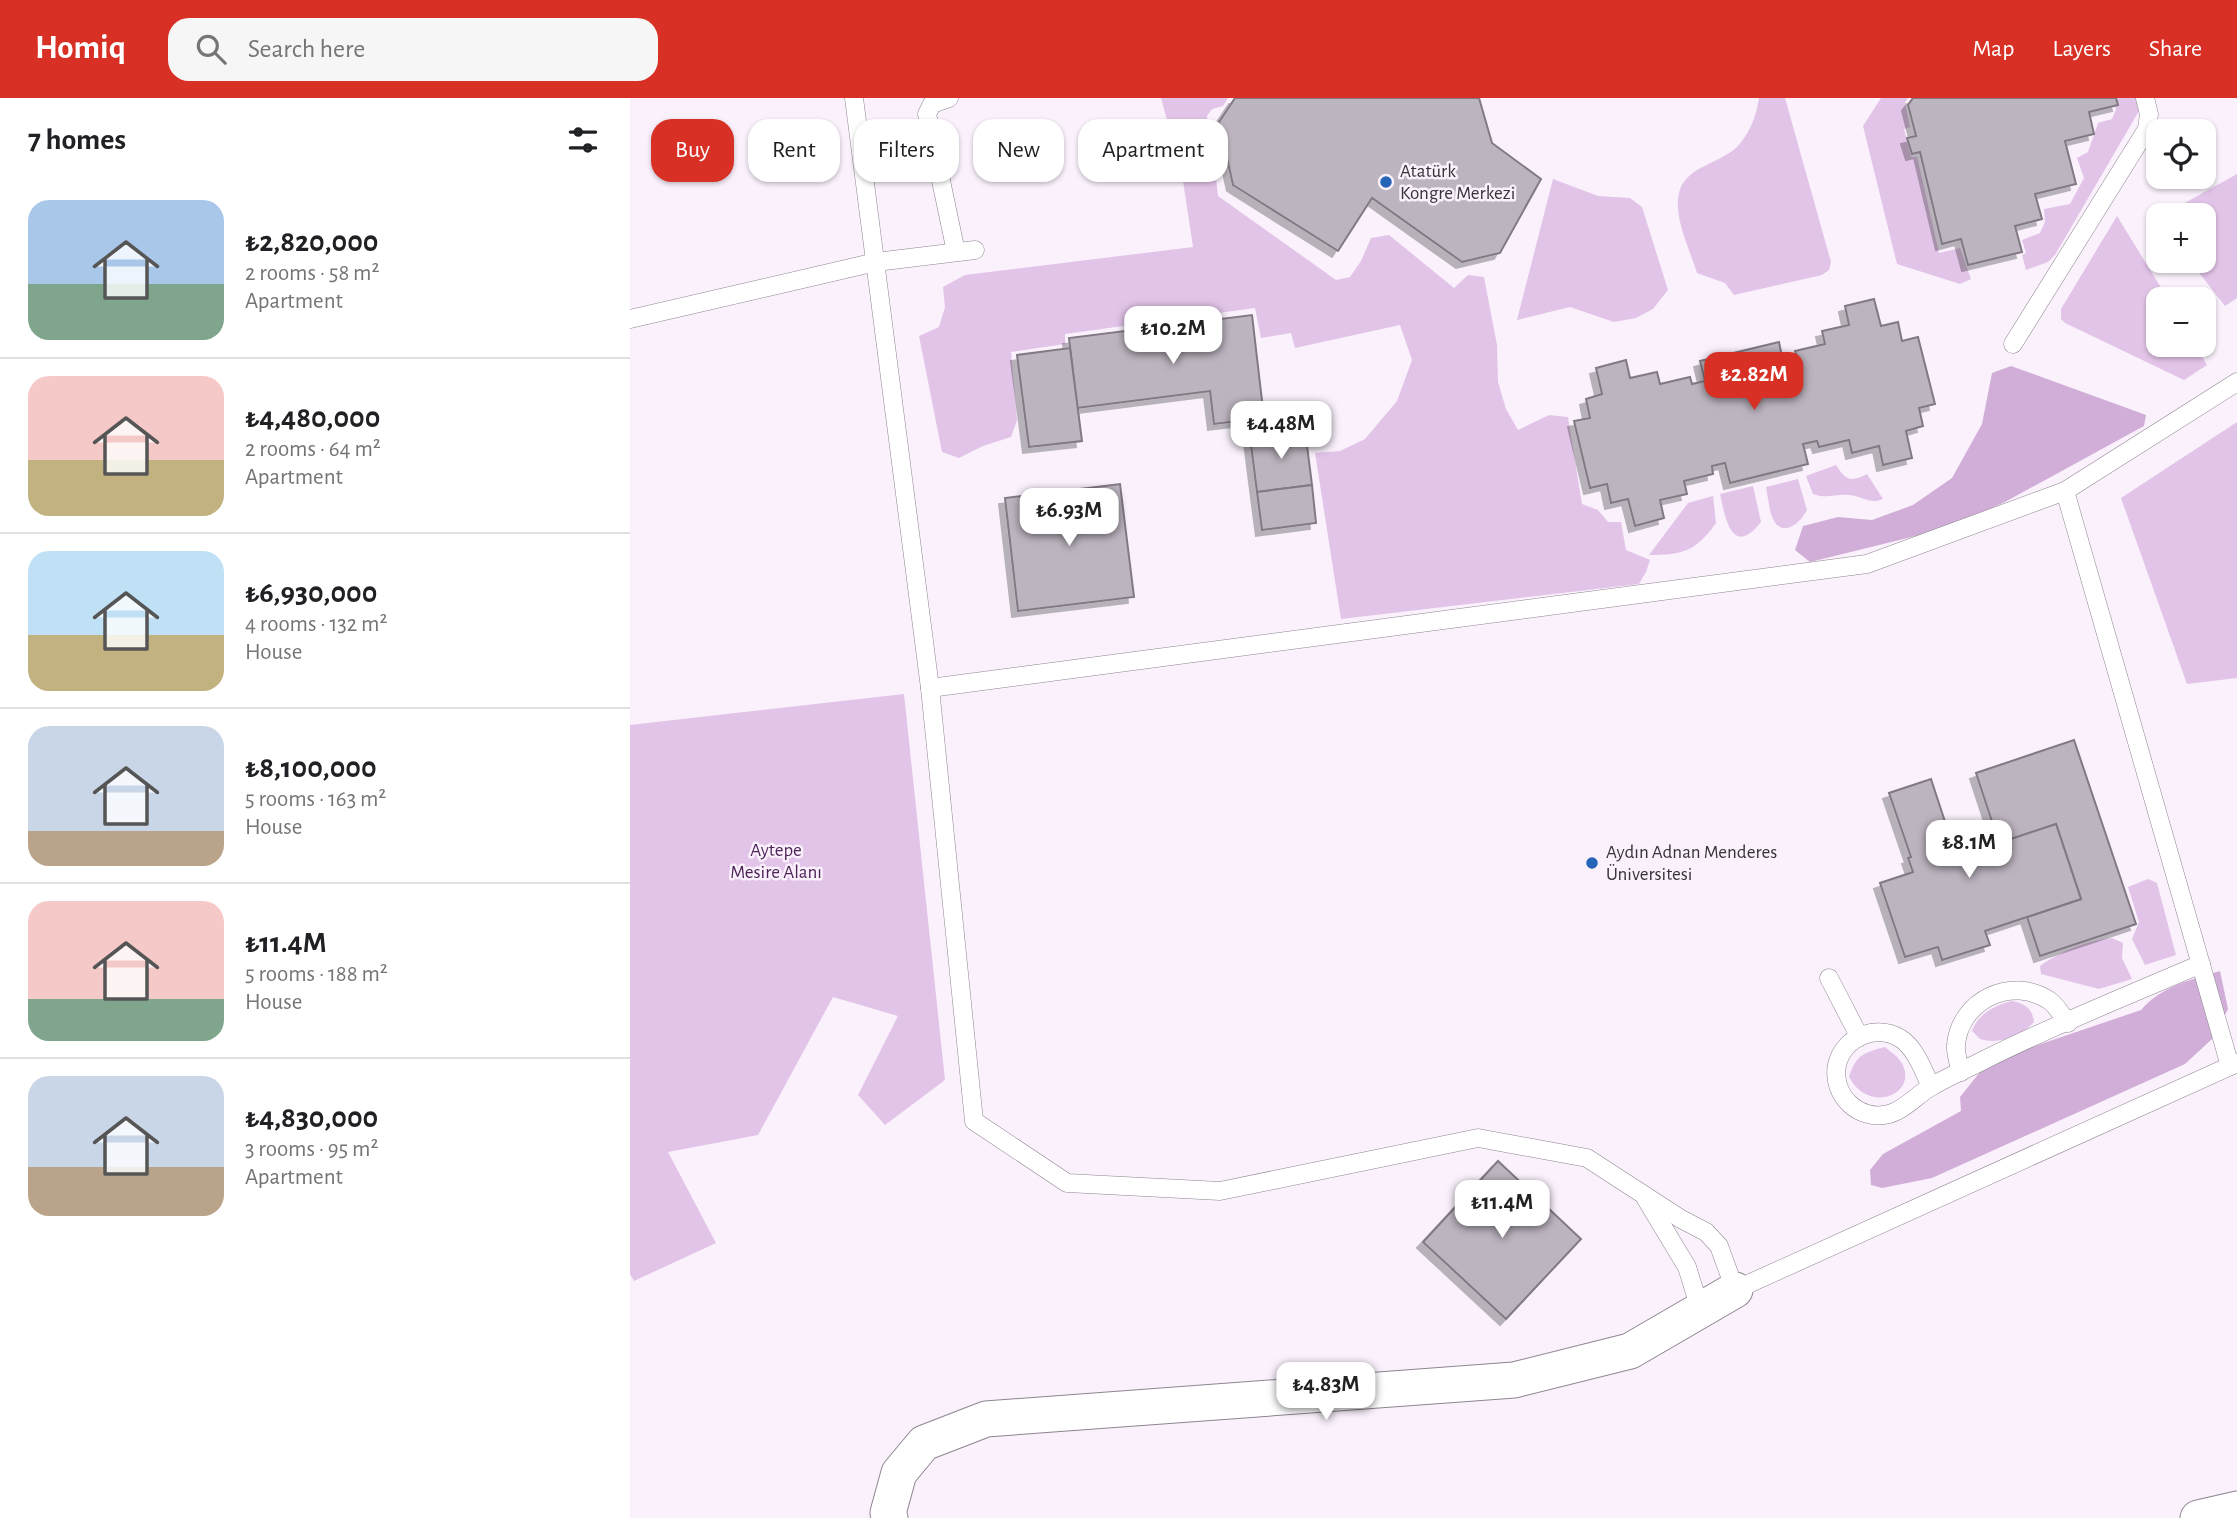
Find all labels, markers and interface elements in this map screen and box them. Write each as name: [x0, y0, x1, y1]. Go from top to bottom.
search box: [168, 18, 658, 81]
icon: search: [192, 30, 230, 68]
text: Homiq: [35, 32, 126, 65]
text: Search here: [248, 36, 365, 62]
text: Map: [1972, 37, 2014, 61]
text: Layers: [2052, 37, 2111, 61]
text: Share: [2149, 37, 2202, 61]
chip: Buy: [651, 119, 734, 182]
chip: Rent: [748, 119, 840, 182]
chip: Filters: [854, 119, 959, 182]
chip: New: [973, 119, 1064, 182]
chip: Apartment: [1078, 119, 1228, 182]
map controls: [2146, 119, 2216, 357]
button: locate: [2146, 119, 2216, 189]
icon: filters: [564, 121, 602, 159]
text: 7 homes: [28, 125, 126, 155]
place label: Atatürk Kongre Merkezi: [1400, 162, 1515, 203]
marker: Atatürk Kongre Merkezi: [1378, 174, 1394, 190]
button: +: [2146, 203, 2216, 273]
text: ₺2,820,000: [245, 227, 378, 257]
icon: home: [84, 228, 168, 312]
text: 2 rooms · 58 m²: [245, 262, 380, 285]
button: −: [2146, 287, 2216, 357]
text: Apartment: [245, 290, 343, 313]
pin: ₺10.2M: [1116, 306, 1230, 366]
text: ₺10.2M: [1140, 317, 1206, 340]
pin: ₺2.82M: [1697, 352, 1811, 412]
text: ₺2.82M: [1720, 363, 1788, 386]
pin: ₺4.48M: [1224, 402, 1338, 461]
text: ₺4,480,000: [245, 403, 380, 433]
icon: home: [84, 404, 168, 488]
text: ₺4.48M: [1247, 412, 1315, 435]
text: 2 rooms · 64 m²: [245, 438, 381, 461]
text: Apartment: [245, 466, 343, 489]
pin: ₺6.93M: [1012, 489, 1126, 548]
text: ₺6.93M: [1036, 499, 1102, 522]
text: ₺6,930,000: [245, 578, 377, 608]
icon: home: [84, 579, 168, 663]
text: 4 rooms · 132 m²: [245, 613, 387, 636]
text: House: [245, 641, 302, 664]
text: ₺8,100,000: [245, 753, 377, 783]
icon: home: [84, 754, 168, 838]
text: 5 rooms · 163 m²: [245, 788, 386, 811]
text: House: [245, 816, 302, 839]
pin: ₺8.1M: [1920, 820, 2018, 880]
text: ₺8.1M: [1942, 831, 1996, 854]
park label: Aytepe Mesire Alanı: [730, 841, 822, 882]
place label: Aydın Adnan Menderes Üniversitesi: [1606, 843, 1777, 884]
marker: Aydın Adnan Menderes Üniversitesi: [1584, 855, 1600, 871]
text: ₺11.4M: [245, 928, 327, 958]
icon: home: [84, 929, 168, 1013]
text: 5 rooms · 188 m²: [245, 963, 388, 986]
text: House: [245, 991, 302, 1014]
text: ₺4,830,000: [245, 1103, 378, 1133]
icon: home: [84, 1104, 168, 1188]
text: 3 rooms · 95 m²: [245, 1138, 378, 1161]
text: Apartment: [245, 1166, 343, 1189]
pin: ₺11.4M: [1445, 1180, 1559, 1240]
text: ₺11.4M: [1471, 1191, 1533, 1214]
pin: ₺4.83M: [1269, 1362, 1383, 1422]
text: ₺4.83M: [1292, 1373, 1360, 1396]

